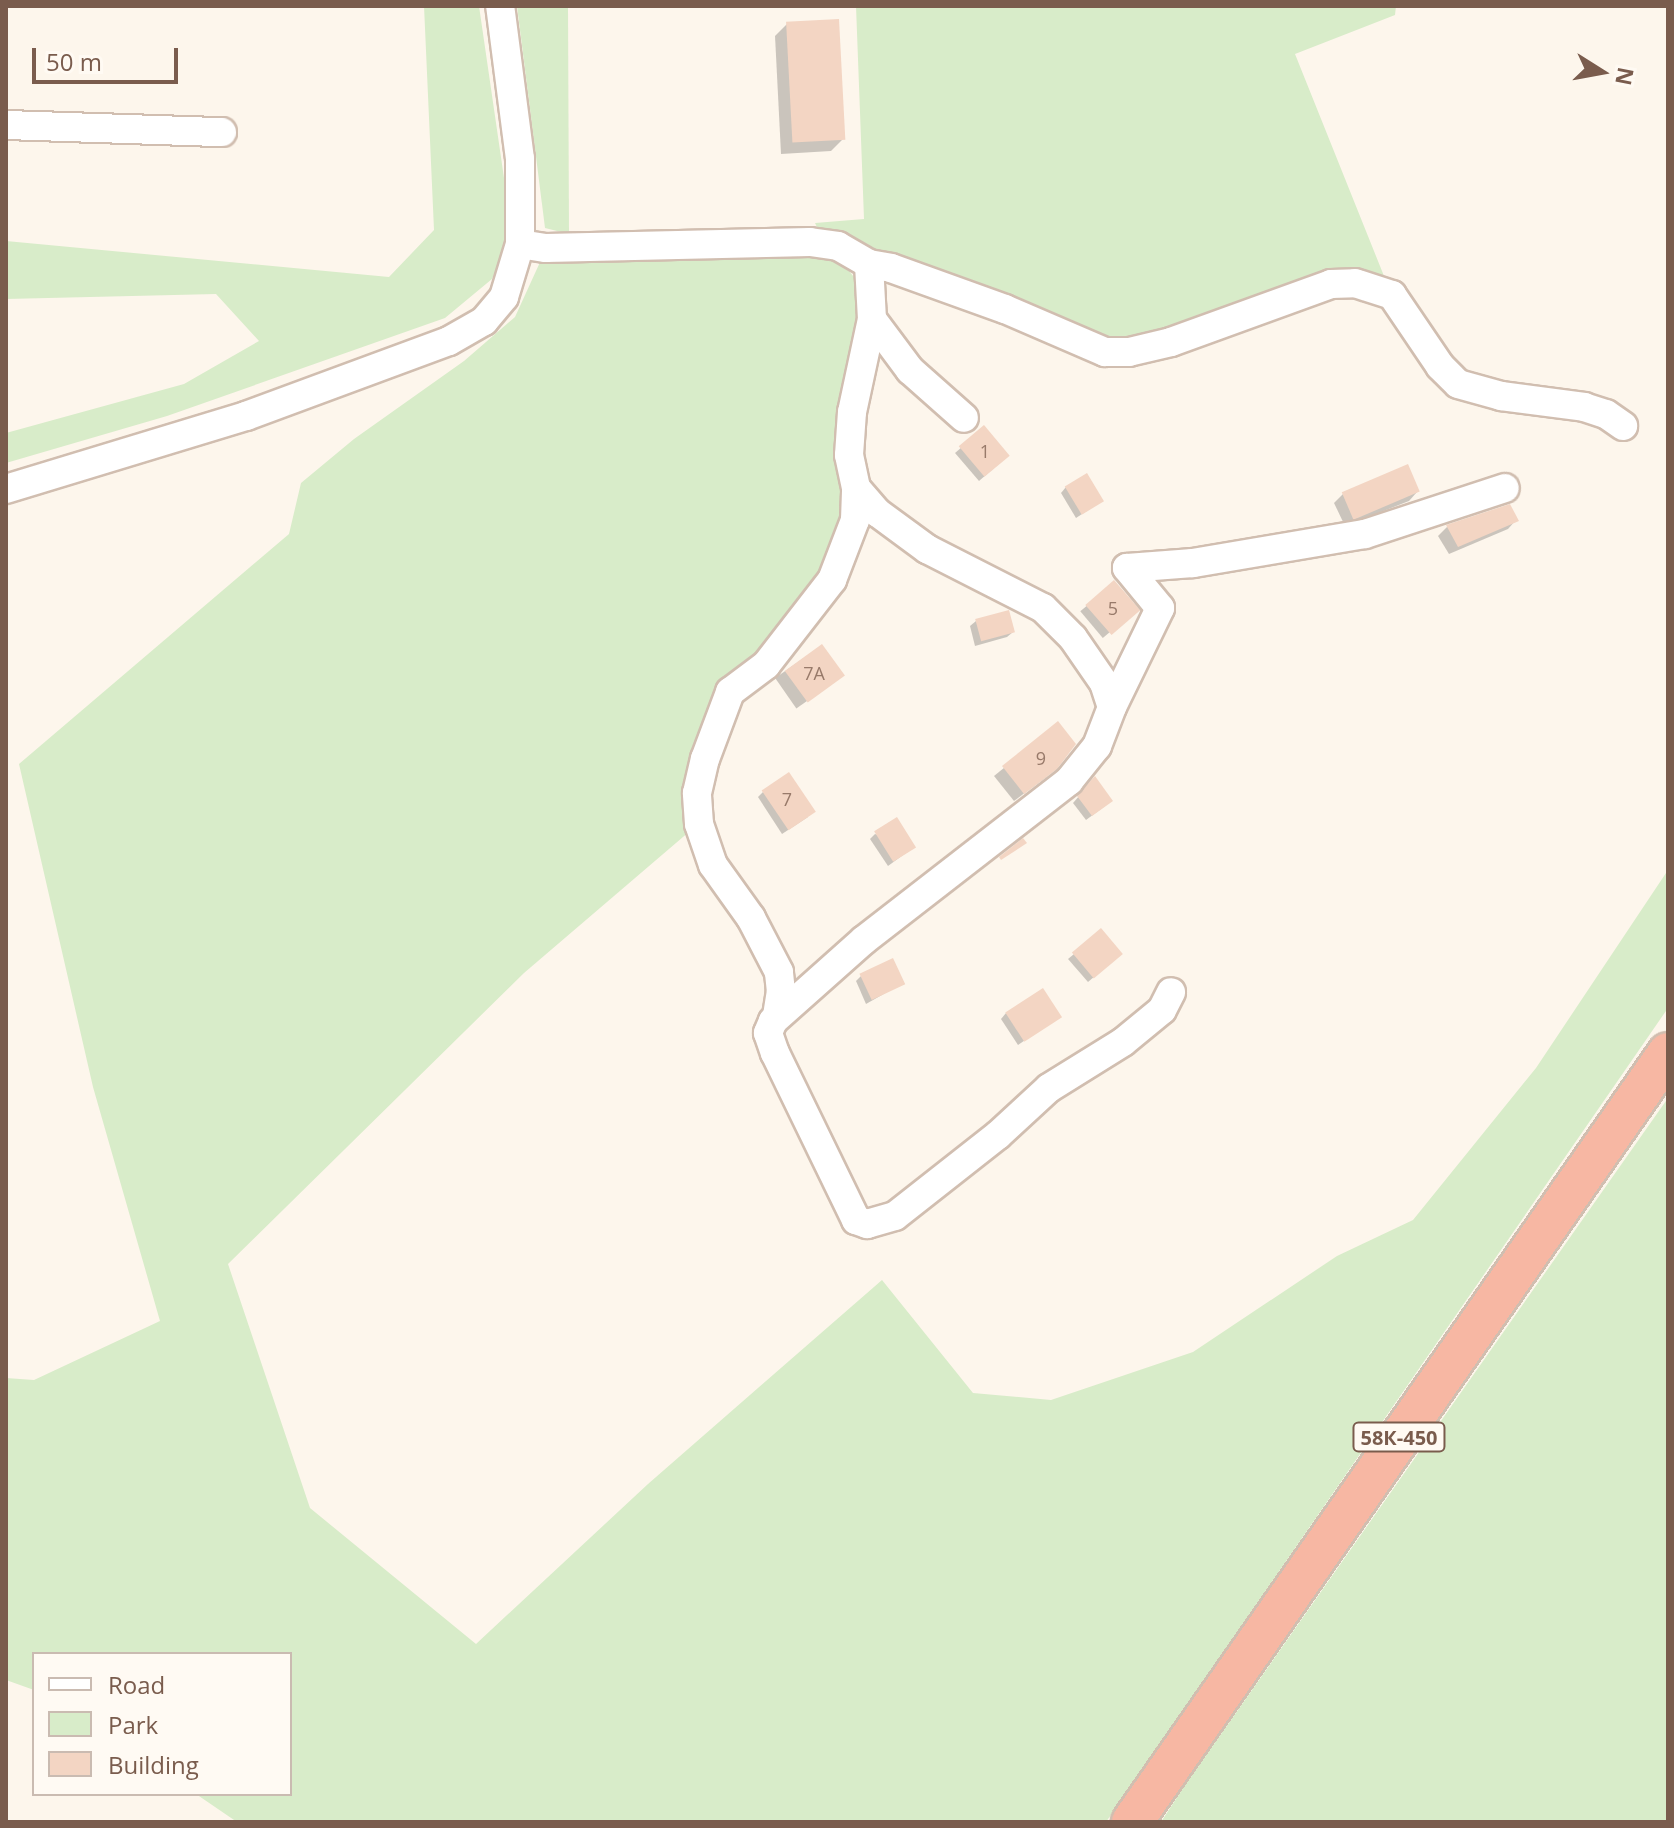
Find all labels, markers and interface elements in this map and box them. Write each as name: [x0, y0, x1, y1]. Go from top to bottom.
scale bar: [36, 32, 182, 82]
north arrow: [1562, 32, 1642, 112]
text: 50 m: [46, 45, 102, 78]
text: N: [1609, 65, 1642, 88]
house number: 1: [980, 440, 990, 462]
house number: 5: [1108, 597, 1118, 619]
house number: 7А: [803, 662, 825, 684]
house number: 9: [1036, 747, 1046, 769]
house number: 7: [782, 788, 792, 810]
road number: 58К-450: [1351, 1421, 1447, 1453]
legend: [32, 1652, 292, 1796]
text: Road: [108, 1668, 165, 1701]
text: Park: [108, 1708, 158, 1741]
text: Building: [108, 1748, 199, 1781]

